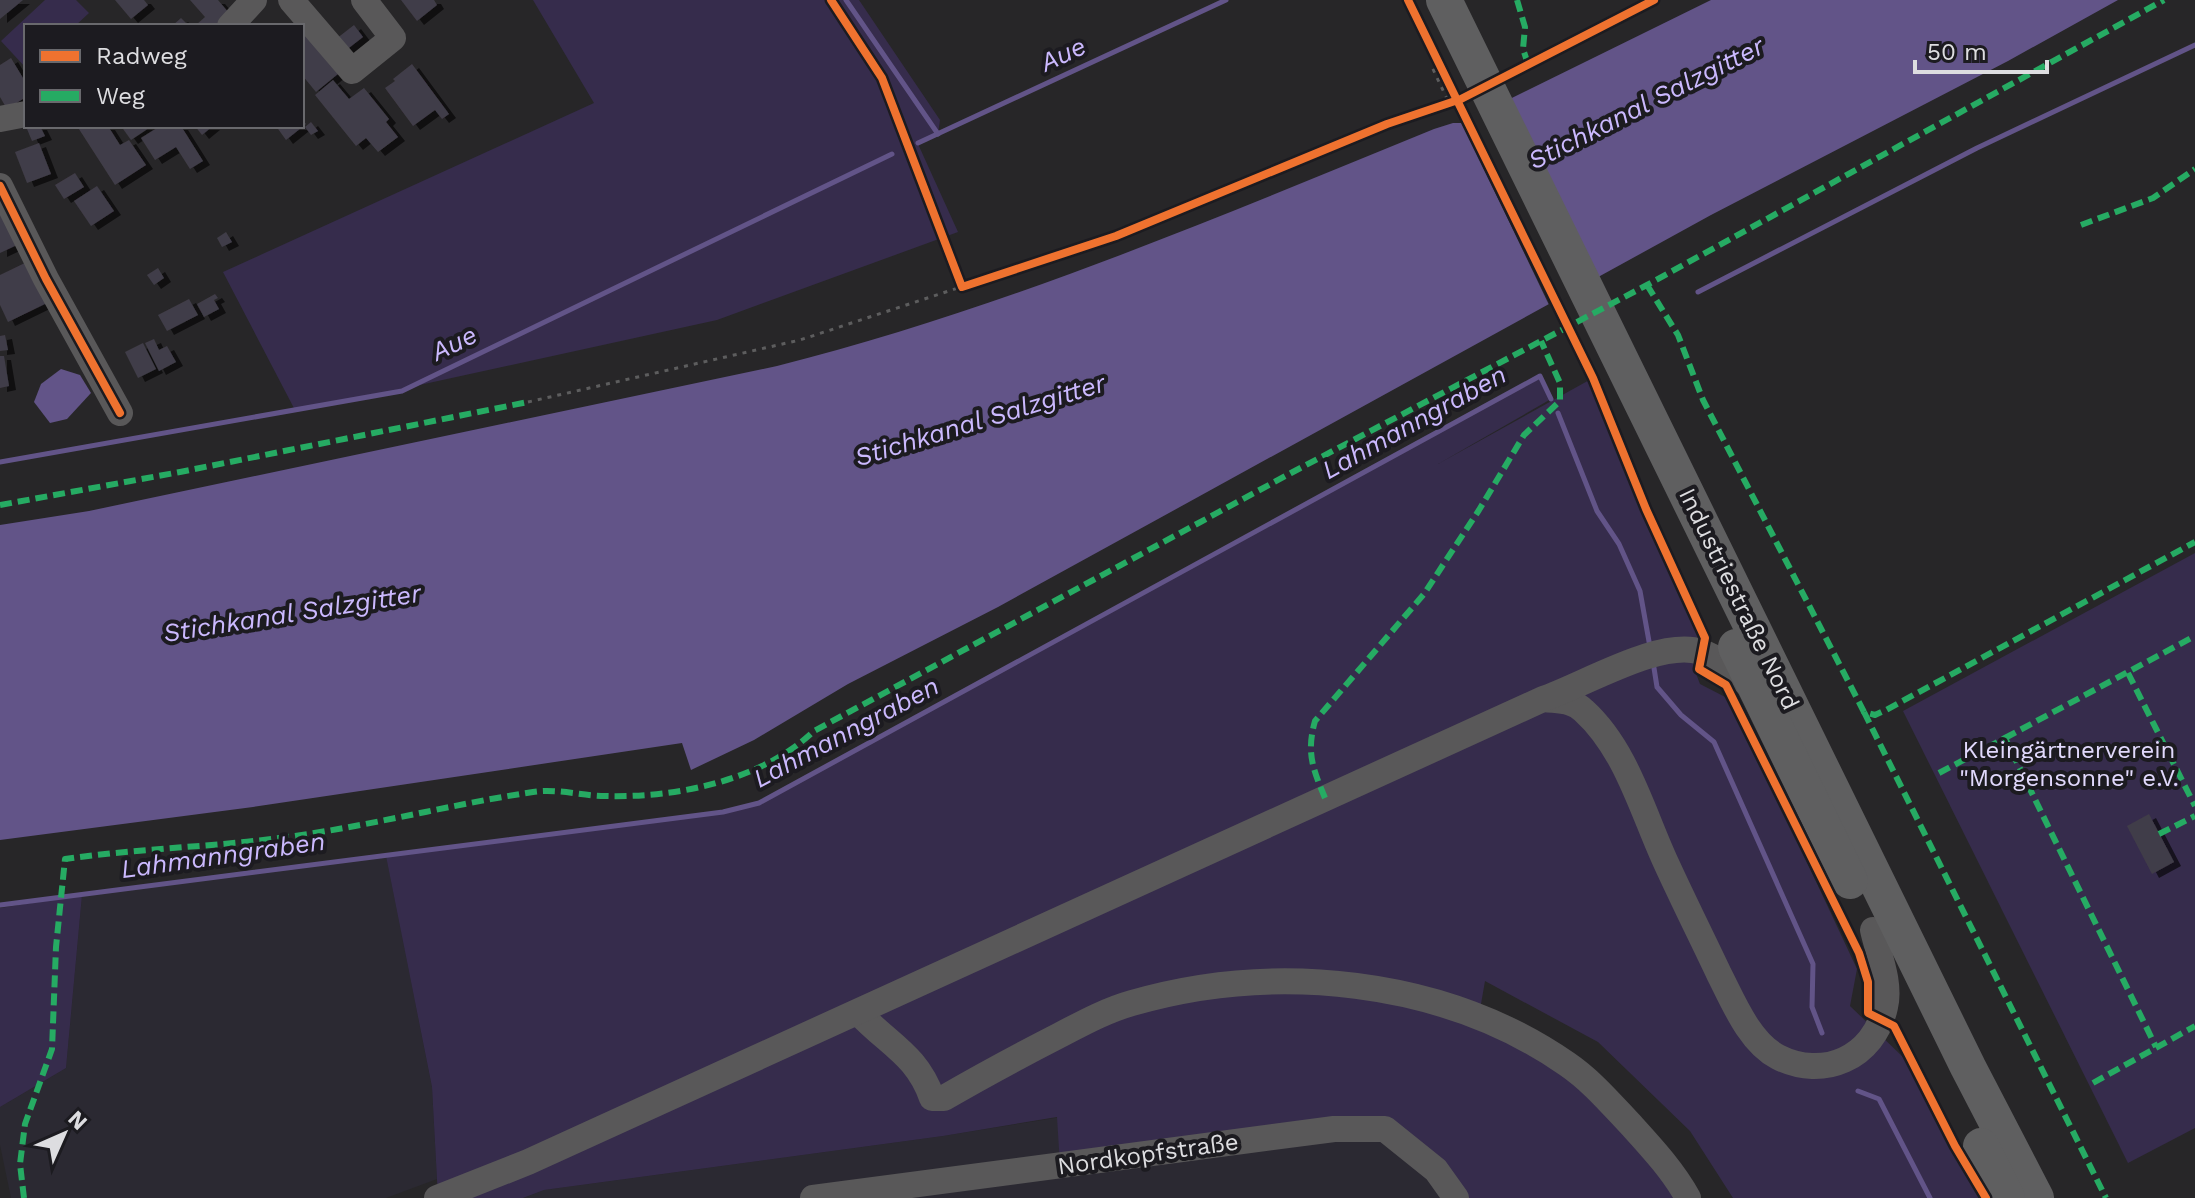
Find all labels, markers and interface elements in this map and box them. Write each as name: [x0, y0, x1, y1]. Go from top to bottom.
legend: [24, 24, 304, 128]
scale bar: [1915, 24, 2047, 74]
water label: Aue: [1034, 30, 1091, 78]
water label: Stichkanal Salzgitter: [1523, 30, 1770, 176]
text: 50 m: [1927, 38, 1987, 66]
text: Radweg: [96, 42, 187, 70]
text: Weg: [96, 82, 145, 110]
water label: Aue: [425, 319, 482, 367]
water label: Lahmanngraben: [1317, 359, 1511, 485]
water label: Stichkanal Salzgitter: [851, 367, 1110, 472]
street label: Industriestraße Nord: [1673, 484, 1805, 714]
water label: Stichkanal Salzgitter: [161, 578, 424, 648]
water label: Lahmanngraben: [748, 670, 944, 794]
park label: Kleingärtnerverein "Morgensonne" e.V.: [1959, 736, 2179, 792]
water label: Lahmanngraben: [119, 826, 327, 884]
north arrow: [24, 1094, 104, 1174]
text: N: [63, 1106, 92, 1135]
street label: Nordkopfstraße: [1056, 1127, 1240, 1181]

